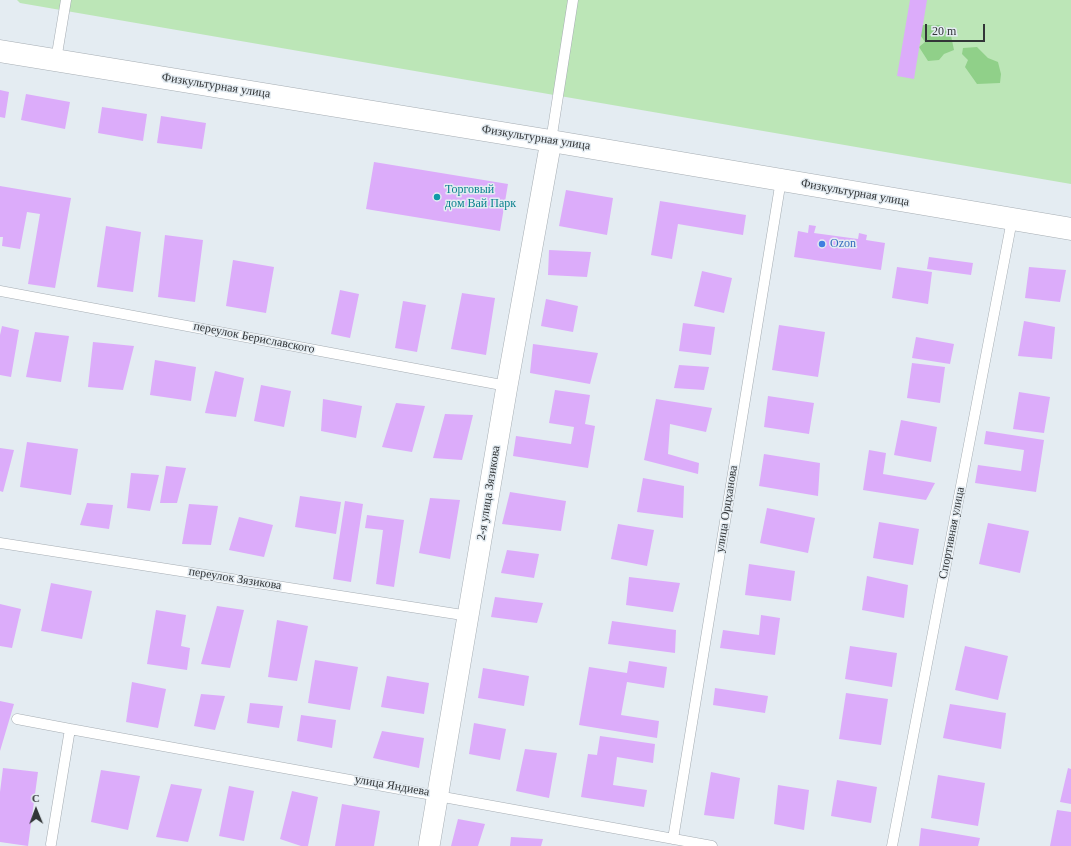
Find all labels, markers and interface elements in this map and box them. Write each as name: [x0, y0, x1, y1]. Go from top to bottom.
scale bar: [927, 16, 987, 42]
text: 20 m: [932, 24, 956, 38]
street label: Физкультурная улица: [161, 70, 271, 102]
street label: Физкультурная улица: [481, 122, 591, 154]
street label: Физкультурная улица: [800, 176, 910, 210]
place label: Торговый дом Вай Парк: [445, 183, 516, 211]
marker: Торговый дом Вай Парк: [432, 192, 442, 202]
place label: Ozon: [830, 237, 856, 251]
marker: Ozon: [817, 239, 827, 249]
street label: переулок Бериславского: [192, 319, 316, 357]
street label: 2-я улица Зязикова: [474, 445, 504, 541]
street label: улица Орцханова: [713, 464, 741, 554]
street label: Спортивная улица: [936, 486, 968, 580]
street label: переулок Зязикова: [188, 565, 282, 593]
street label: улица Яндиева: [353, 772, 431, 800]
north arrow: [16, 790, 56, 830]
text: С: [32, 792, 40, 804]

